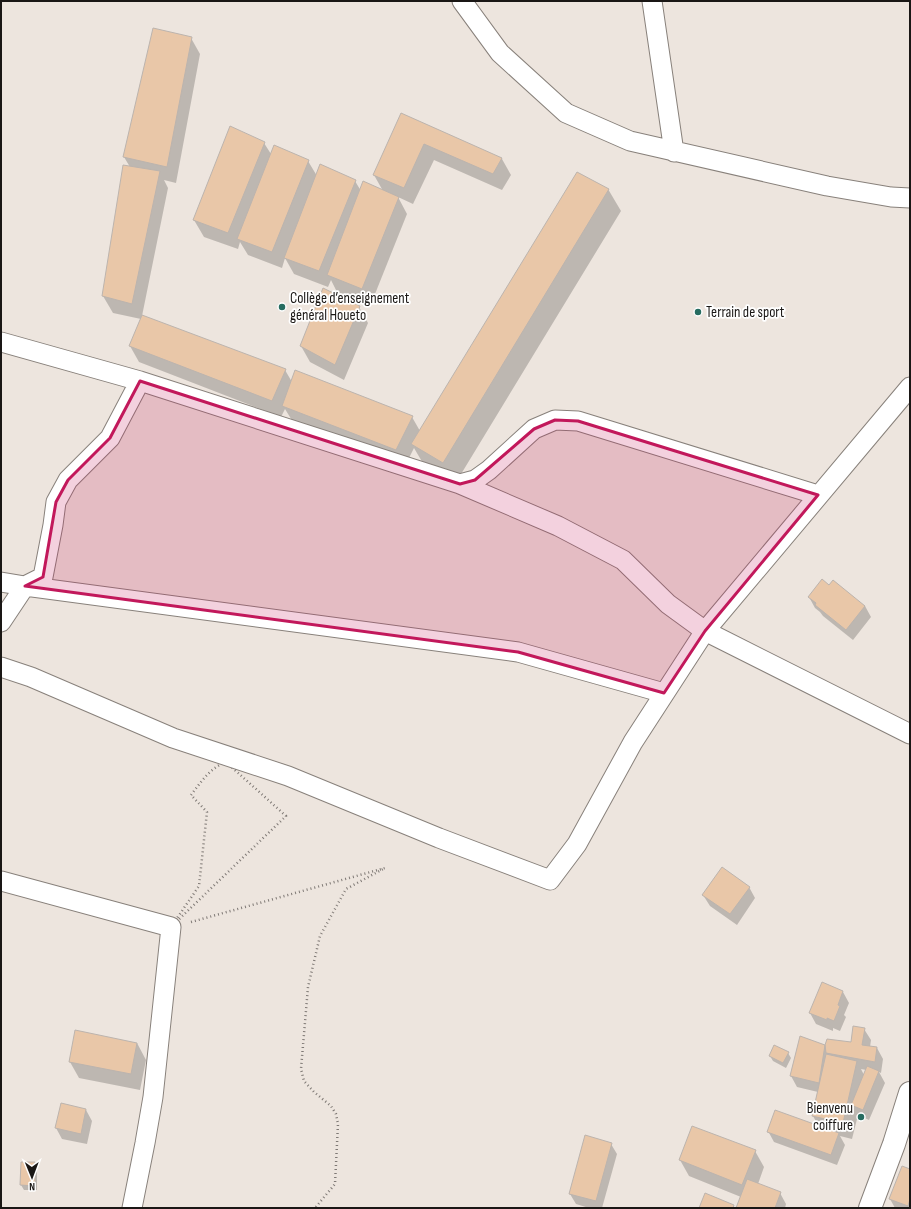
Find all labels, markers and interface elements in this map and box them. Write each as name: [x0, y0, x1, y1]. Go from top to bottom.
place label: Collège d’enseignement général Houeto: [290, 289, 410, 325]
marker: Collège d’enseignement général Houeto: [277, 302, 287, 312]
place label: Terrain de sport: [706, 303, 785, 322]
marker: Terrain de sport: [693, 307, 703, 317]
place label: Bienvenu coiffure: [807, 1099, 853, 1135]
marker: Bienvenu coiffure: [856, 1112, 866, 1122]
north arrow: [12, 1157, 52, 1197]
text: N: [29, 1180, 35, 1193]

